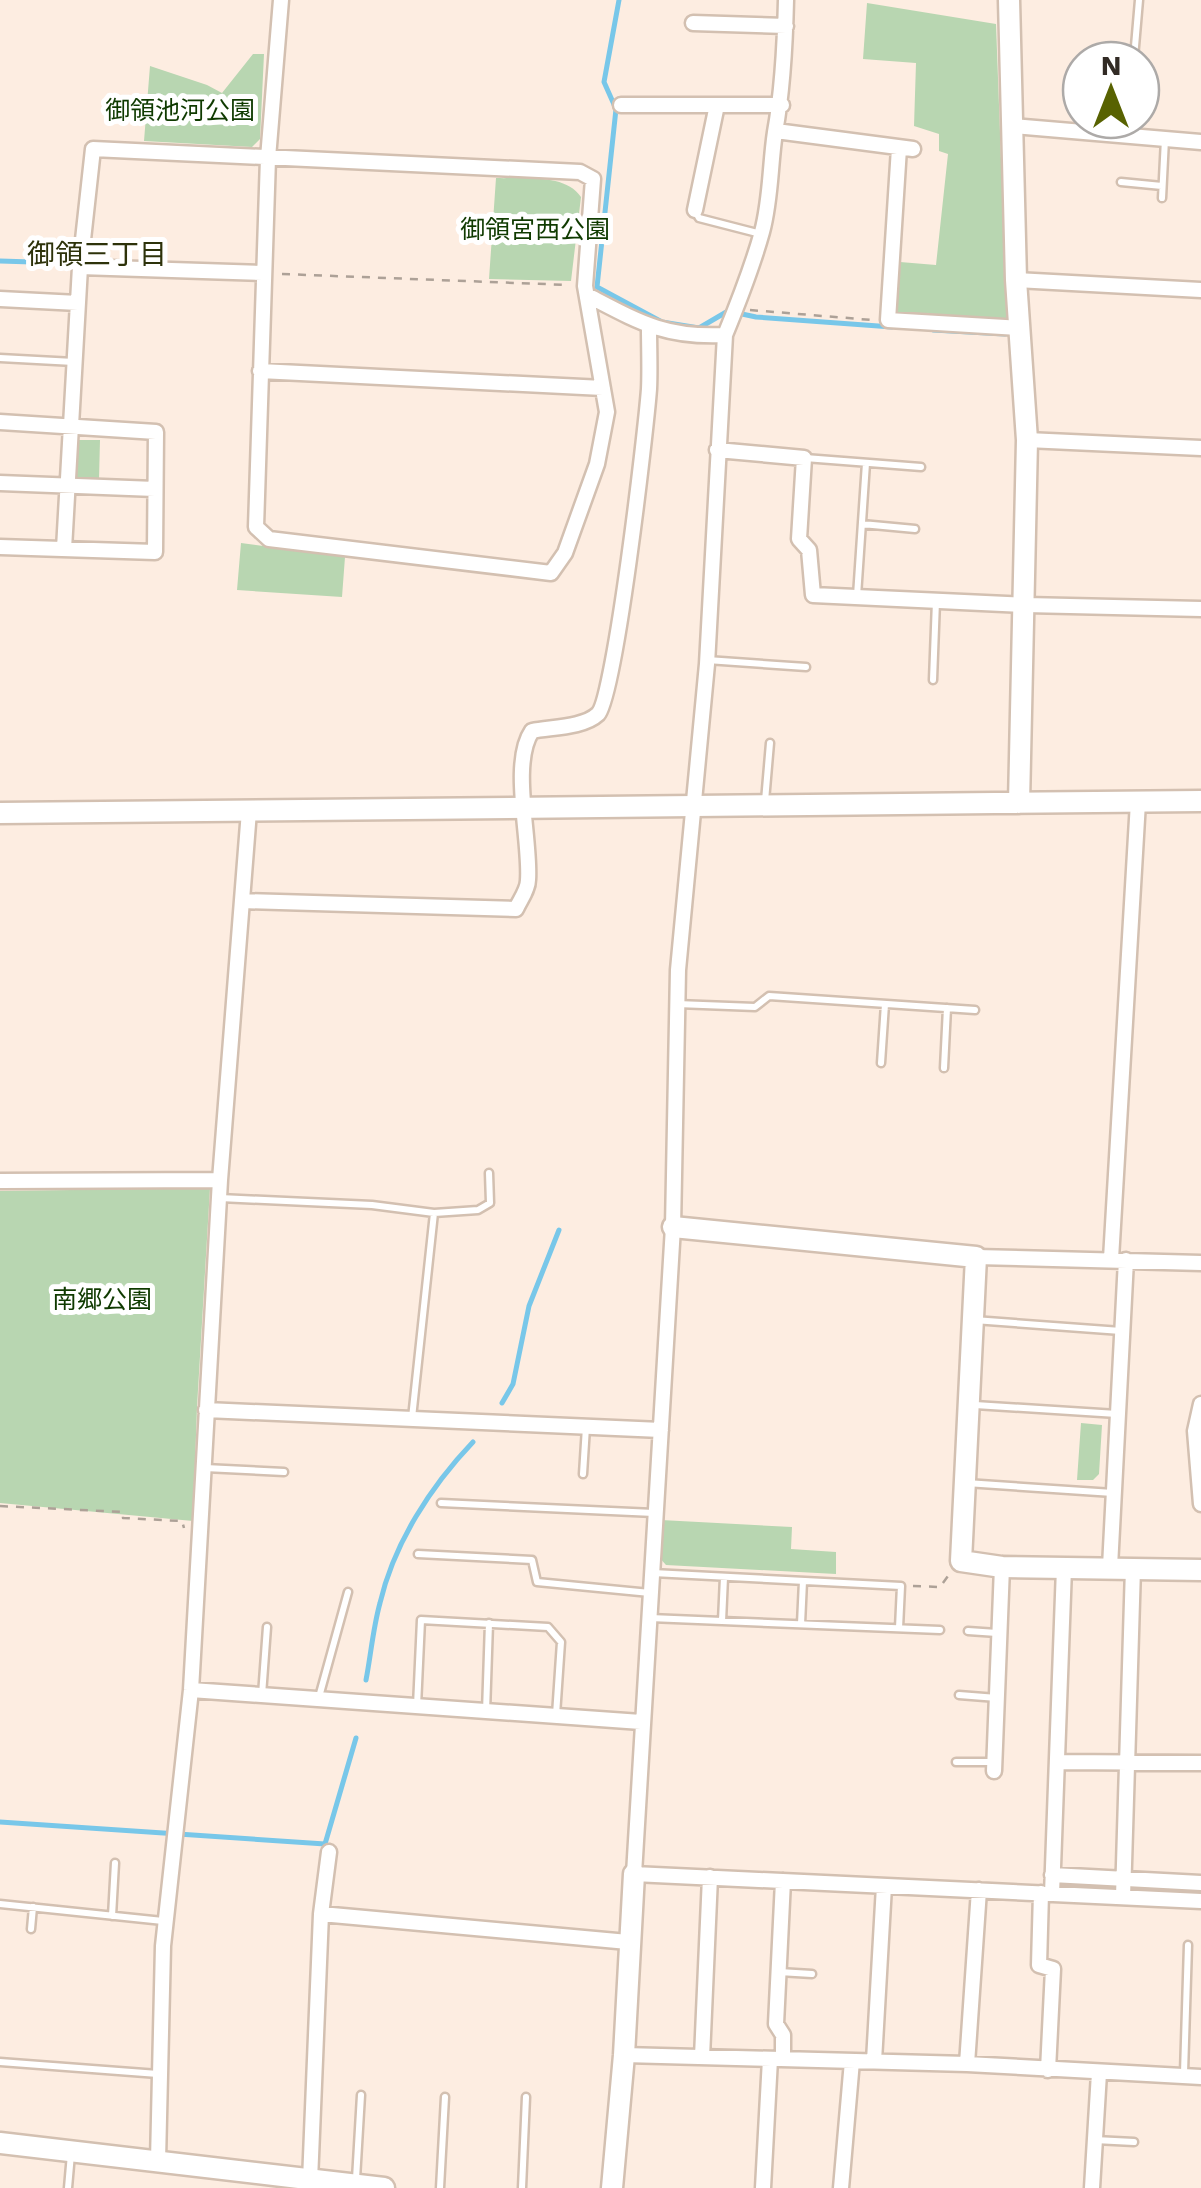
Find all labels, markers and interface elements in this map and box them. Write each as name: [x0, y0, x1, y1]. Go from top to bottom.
north arrow: [1061, 40, 1161, 140]
text: N: [1101, 49, 1121, 82]
park label: 御領池河公園: [105, 96, 255, 125]
park label: 御領宮西公園: [460, 215, 610, 244]
district label: 御領三丁目: [27, 238, 167, 271]
park label: 南郷公園: [52, 1285, 152, 1314]

